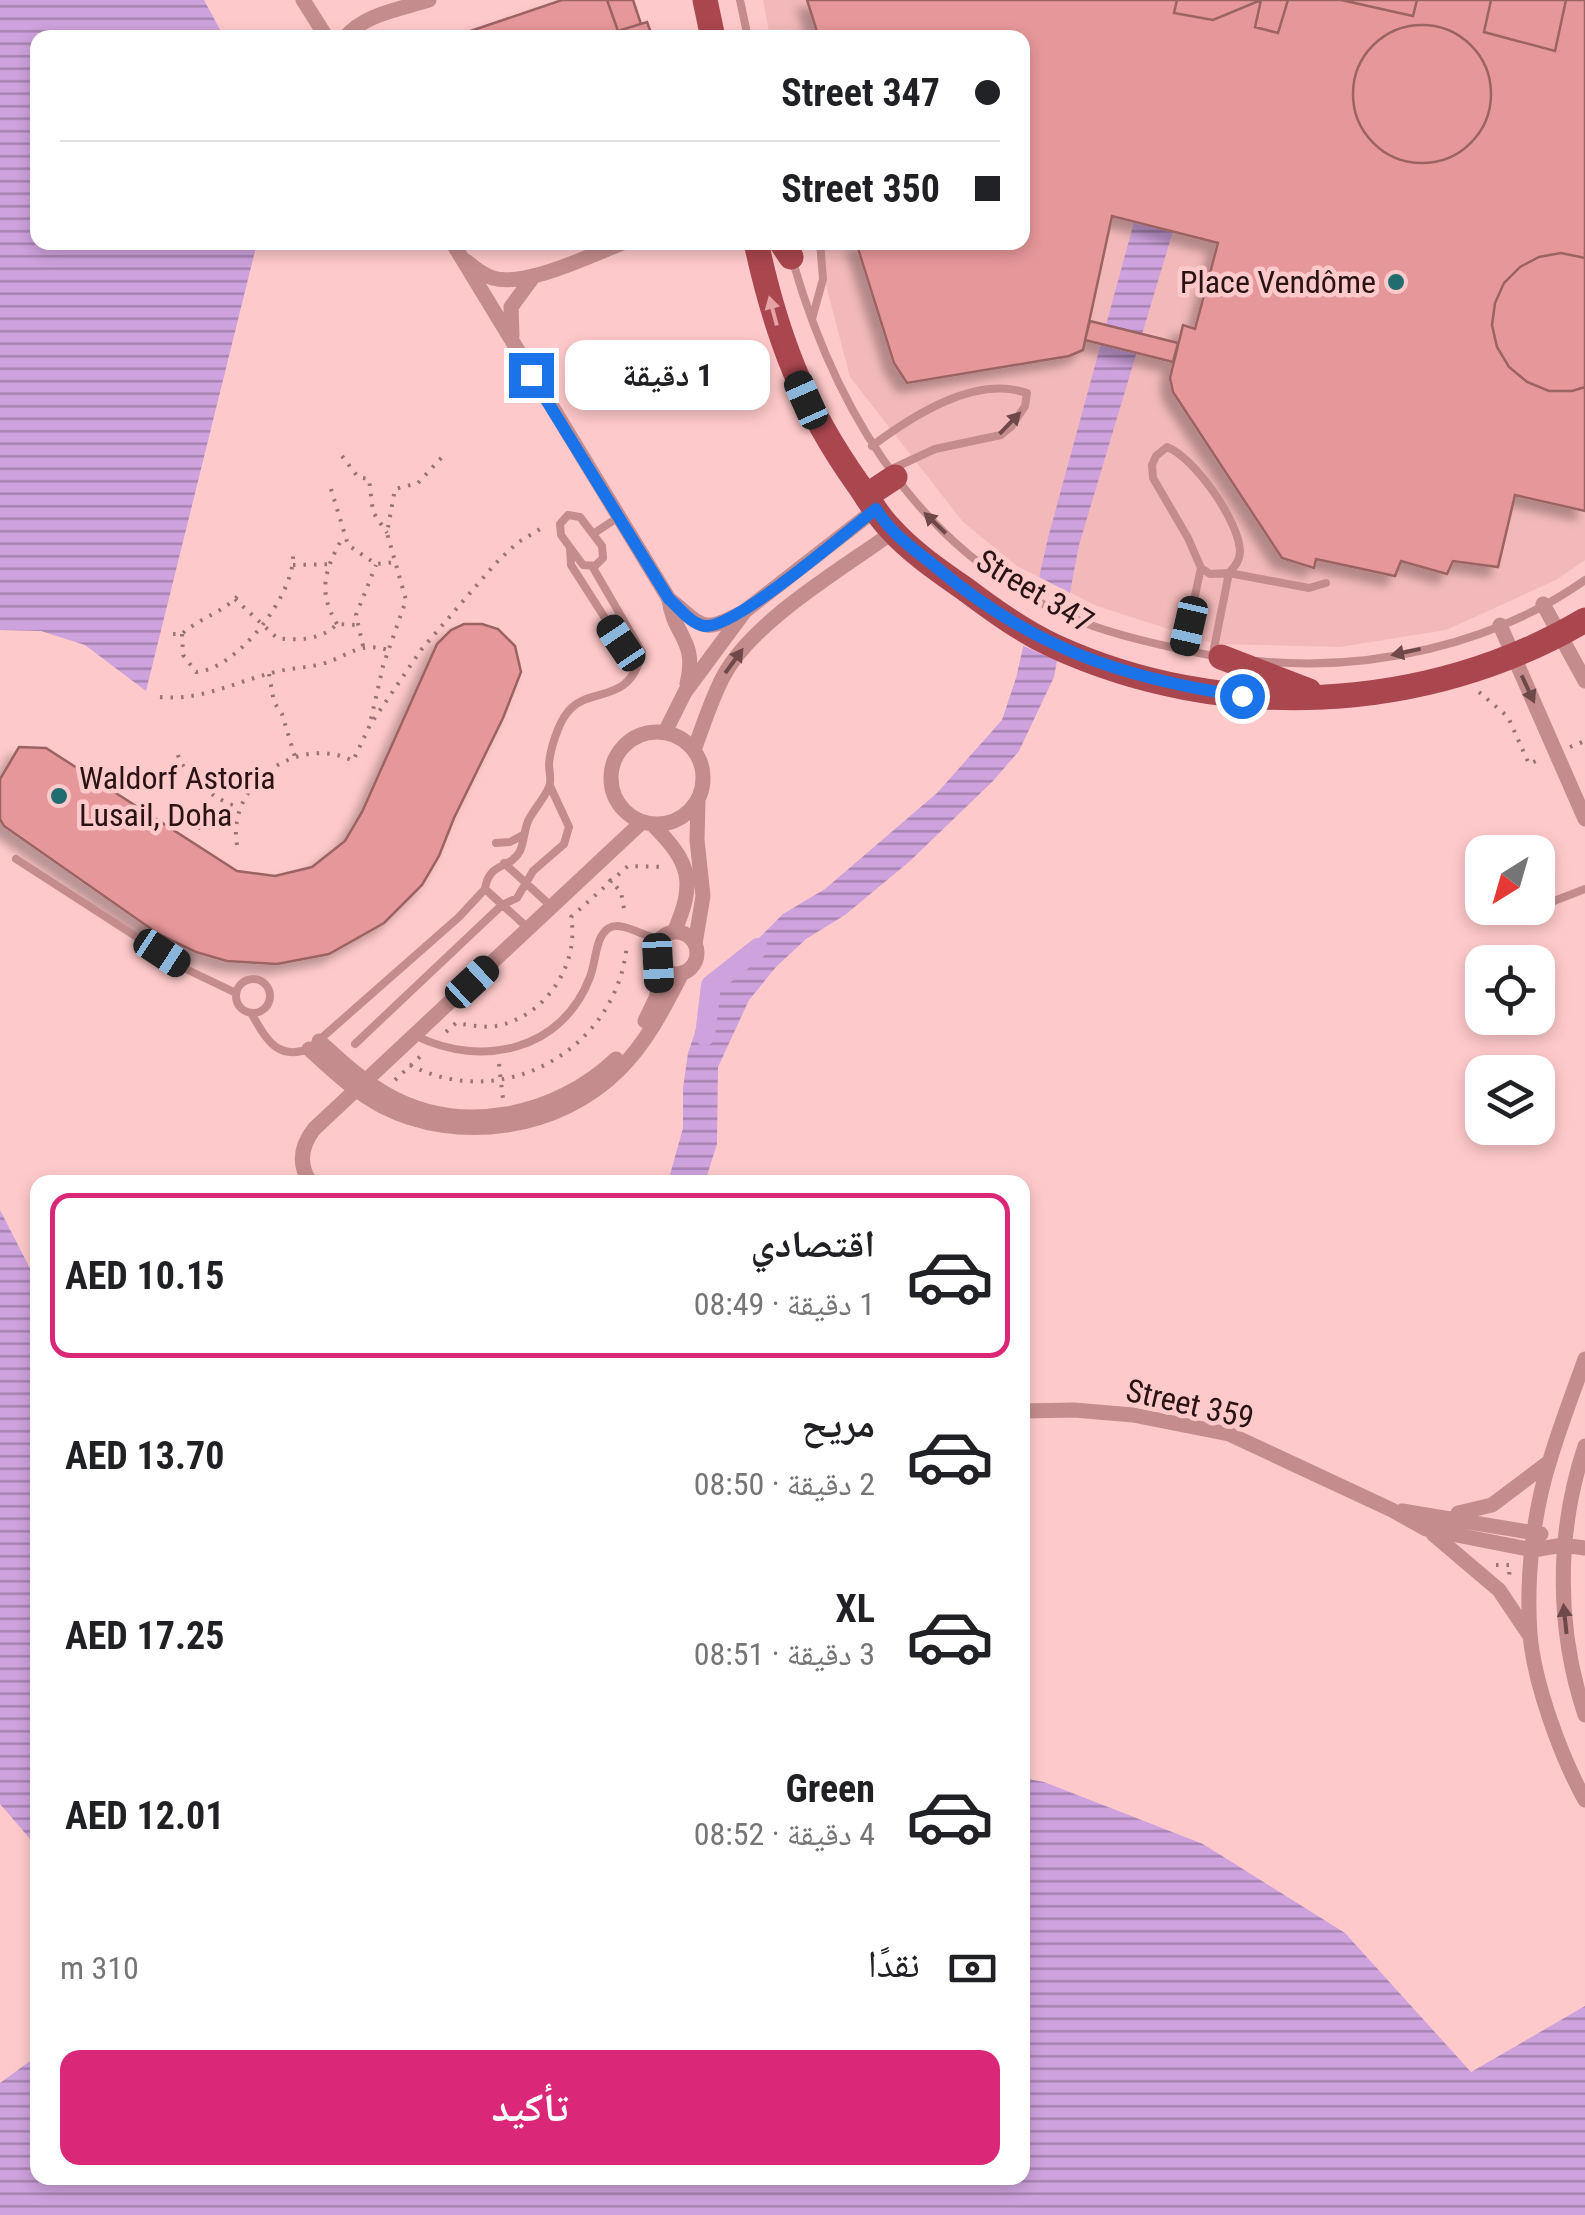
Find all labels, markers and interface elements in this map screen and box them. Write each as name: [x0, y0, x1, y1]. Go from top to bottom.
text: Street 347: [781, 71, 940, 115]
text: Street 350: [781, 167, 940, 211]
place label: Place Vendôme: [1180, 263, 1376, 301]
marker: Place Vendôme: [1385, 271, 1407, 293]
one-way arrow: [764, 295, 780, 326]
callout: 1 دقيقة: [566, 340, 771, 410]
route end: [509, 353, 554, 398]
text: 1 دقيقة: [622, 356, 713, 394]
car: [780, 366, 832, 434]
one-way arrow: [998, 412, 1021, 436]
one-way arrow: [923, 512, 947, 535]
street label: Street 347: [970, 541, 1100, 641]
car: [1168, 593, 1210, 659]
car: [592, 610, 650, 676]
one-way arrow: [1391, 645, 1422, 660]
one-way arrow: [724, 648, 743, 674]
route start: [1220, 674, 1265, 719]
one-way arrow: [1519, 675, 1536, 704]
place label: Waldorf Astoria Lusail, Doha: [79, 759, 276, 834]
marker: Waldorf Astoria Lusail, Doha: [48, 785, 70, 807]
north arrow: [1465, 835, 1555, 925]
map controls: [1465, 835, 1555, 1145]
car: [129, 924, 195, 982]
car: [641, 932, 675, 994]
button: locate: [1465, 945, 1555, 1035]
car: [440, 951, 504, 1013]
button: layers: [1465, 1055, 1555, 1145]
text: اقتصادي: [751, 1222, 875, 1266]
icon: car: [905, 1231, 995, 1321]
text: AED 10.15: [65, 1254, 224, 1298]
text: 1 دقيقة · 08:49: [694, 1285, 875, 1323]
street label: Street 359: [1123, 1371, 1257, 1437]
text: مريح: [801, 1402, 875, 1446]
icon: car: [905, 1411, 995, 1501]
text: AED 13.70: [65, 1434, 224, 1478]
text: 2 دقيقة · 08:50: [694, 1465, 875, 1503]
text: XL: [836, 1587, 875, 1631]
icon: car: [905, 1591, 995, 1681]
one-way arrow: [1557, 1603, 1573, 1635]
text: AED 17.25: [65, 1614, 224, 1658]
text: 3 دقيقة · 08:51: [694, 1635, 875, 1673]
text: Green: [785, 1767, 875, 1811]
icon: car: [905, 1771, 995, 1861]
text: AED 12.01: [65, 1794, 224, 1838]
text: 4 دقيقة · 08:52: [694, 1815, 875, 1853]
icon: cash: [945, 1941, 1000, 1996]
text: نقدًا: [868, 1942, 920, 1986]
text: 310 m: [60, 1949, 139, 1987]
button: تأكيد: [60, 2050, 1000, 2165]

